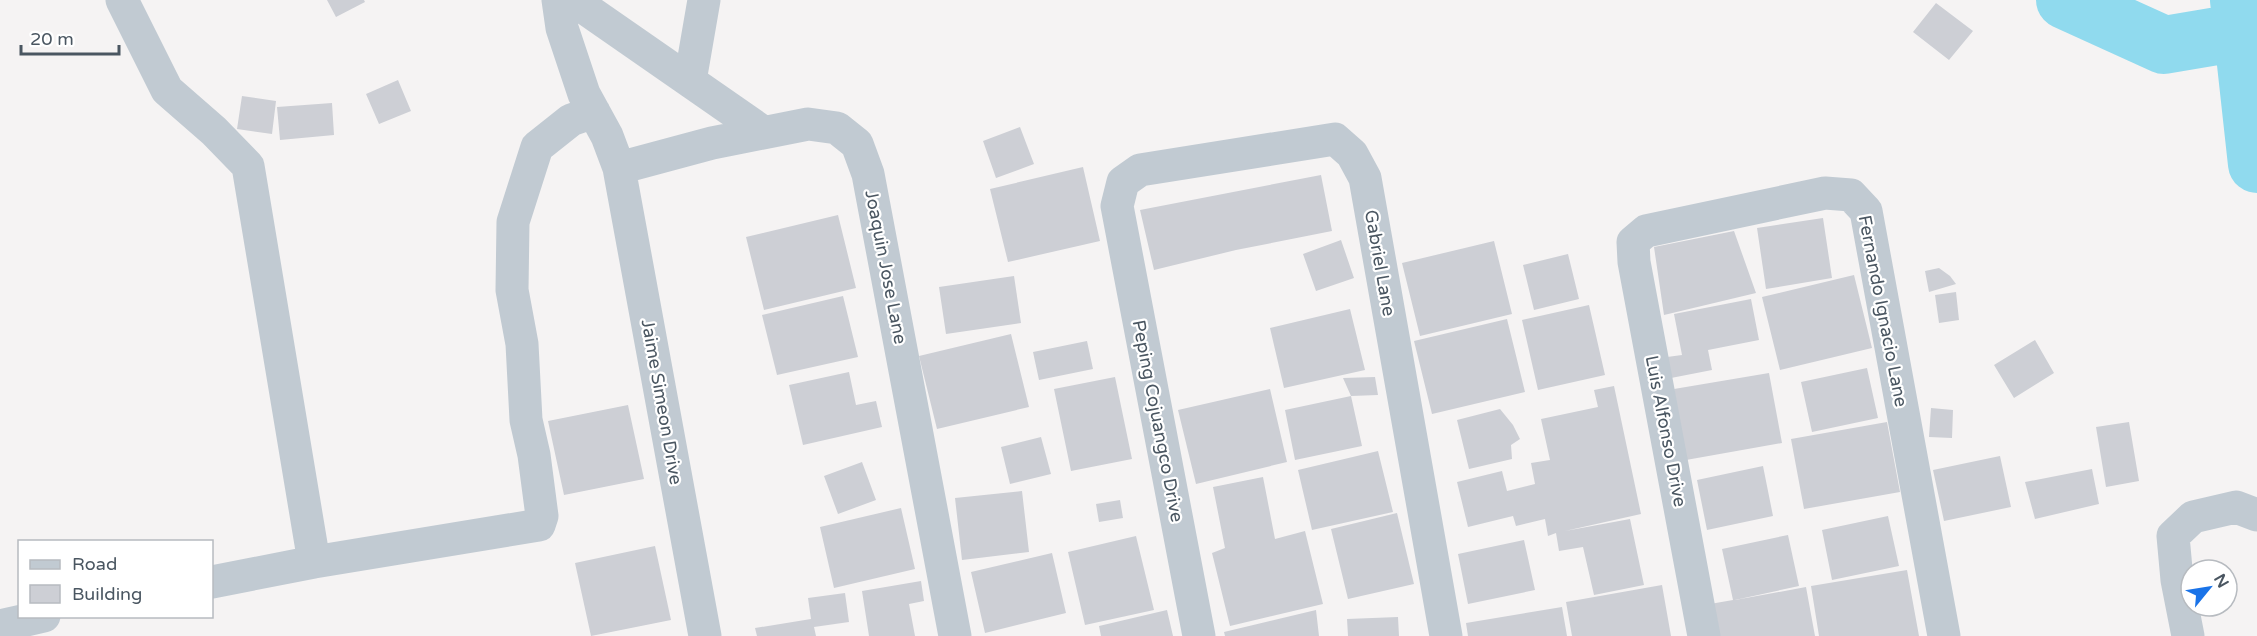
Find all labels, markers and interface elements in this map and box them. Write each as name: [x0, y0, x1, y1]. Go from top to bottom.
scale bar: [21, 18, 118, 56]
text: 20 m: [30, 28, 74, 50]
street label: Joaquin Jose Lane: [860, 188, 912, 346]
street label: Gabriel Lane: [1360, 208, 1400, 318]
street label: Fernando Ignacio Lane: [1854, 213, 1912, 409]
street label: Jaime Simeon Drive: [637, 318, 687, 486]
street label: Peping Cojuangco Drive: [1128, 318, 1188, 524]
street label: Luis Alfonso Drive: [1641, 353, 1691, 509]
legend: [18, 540, 213, 618]
text: Road: [72, 553, 117, 575]
north arrow: [2179, 558, 2239, 618]
text: N: [2209, 570, 2233, 592]
text: Building: [72, 583, 142, 605]

